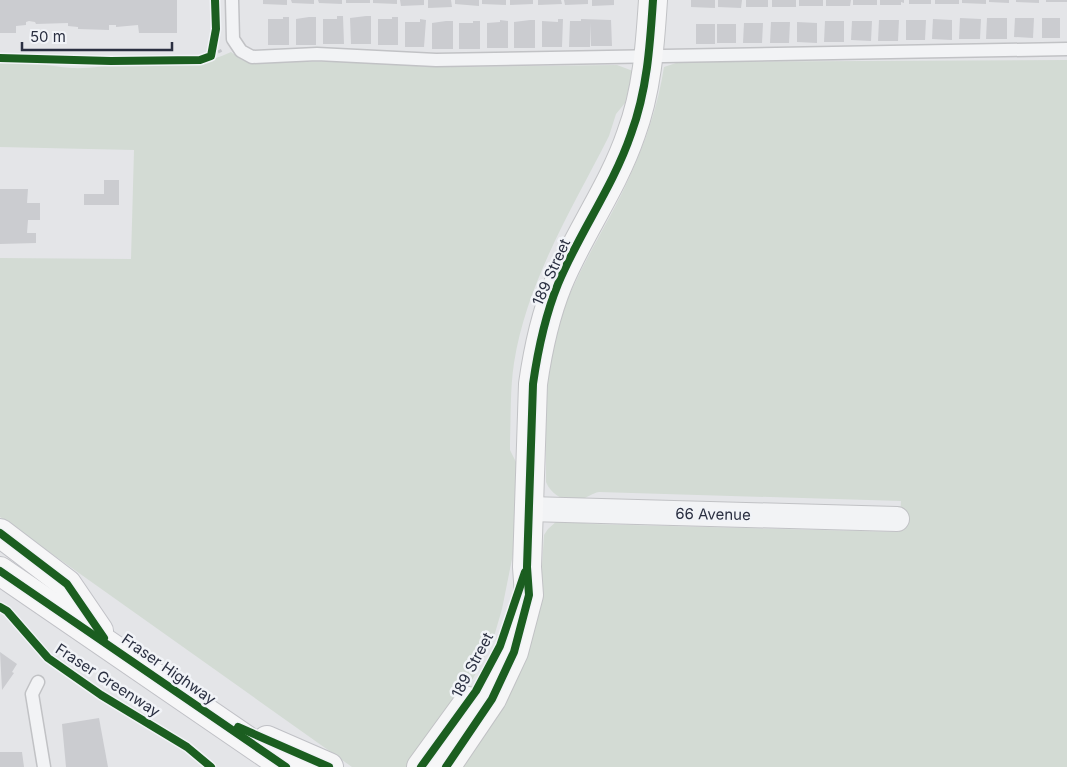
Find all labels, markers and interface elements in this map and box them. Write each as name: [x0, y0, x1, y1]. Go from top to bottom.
scale bar: [22, 20, 172, 52]
text: 50 m: [30, 27, 66, 46]
street label: 189 Street: [528, 236, 574, 308]
street label: 66 Avenue: [675, 504, 751, 524]
street label: Fraser Highway: [118, 629, 220, 709]
street label: 189 Street: [447, 629, 497, 701]
street label: Fraser Greenway: [52, 639, 164, 721]

